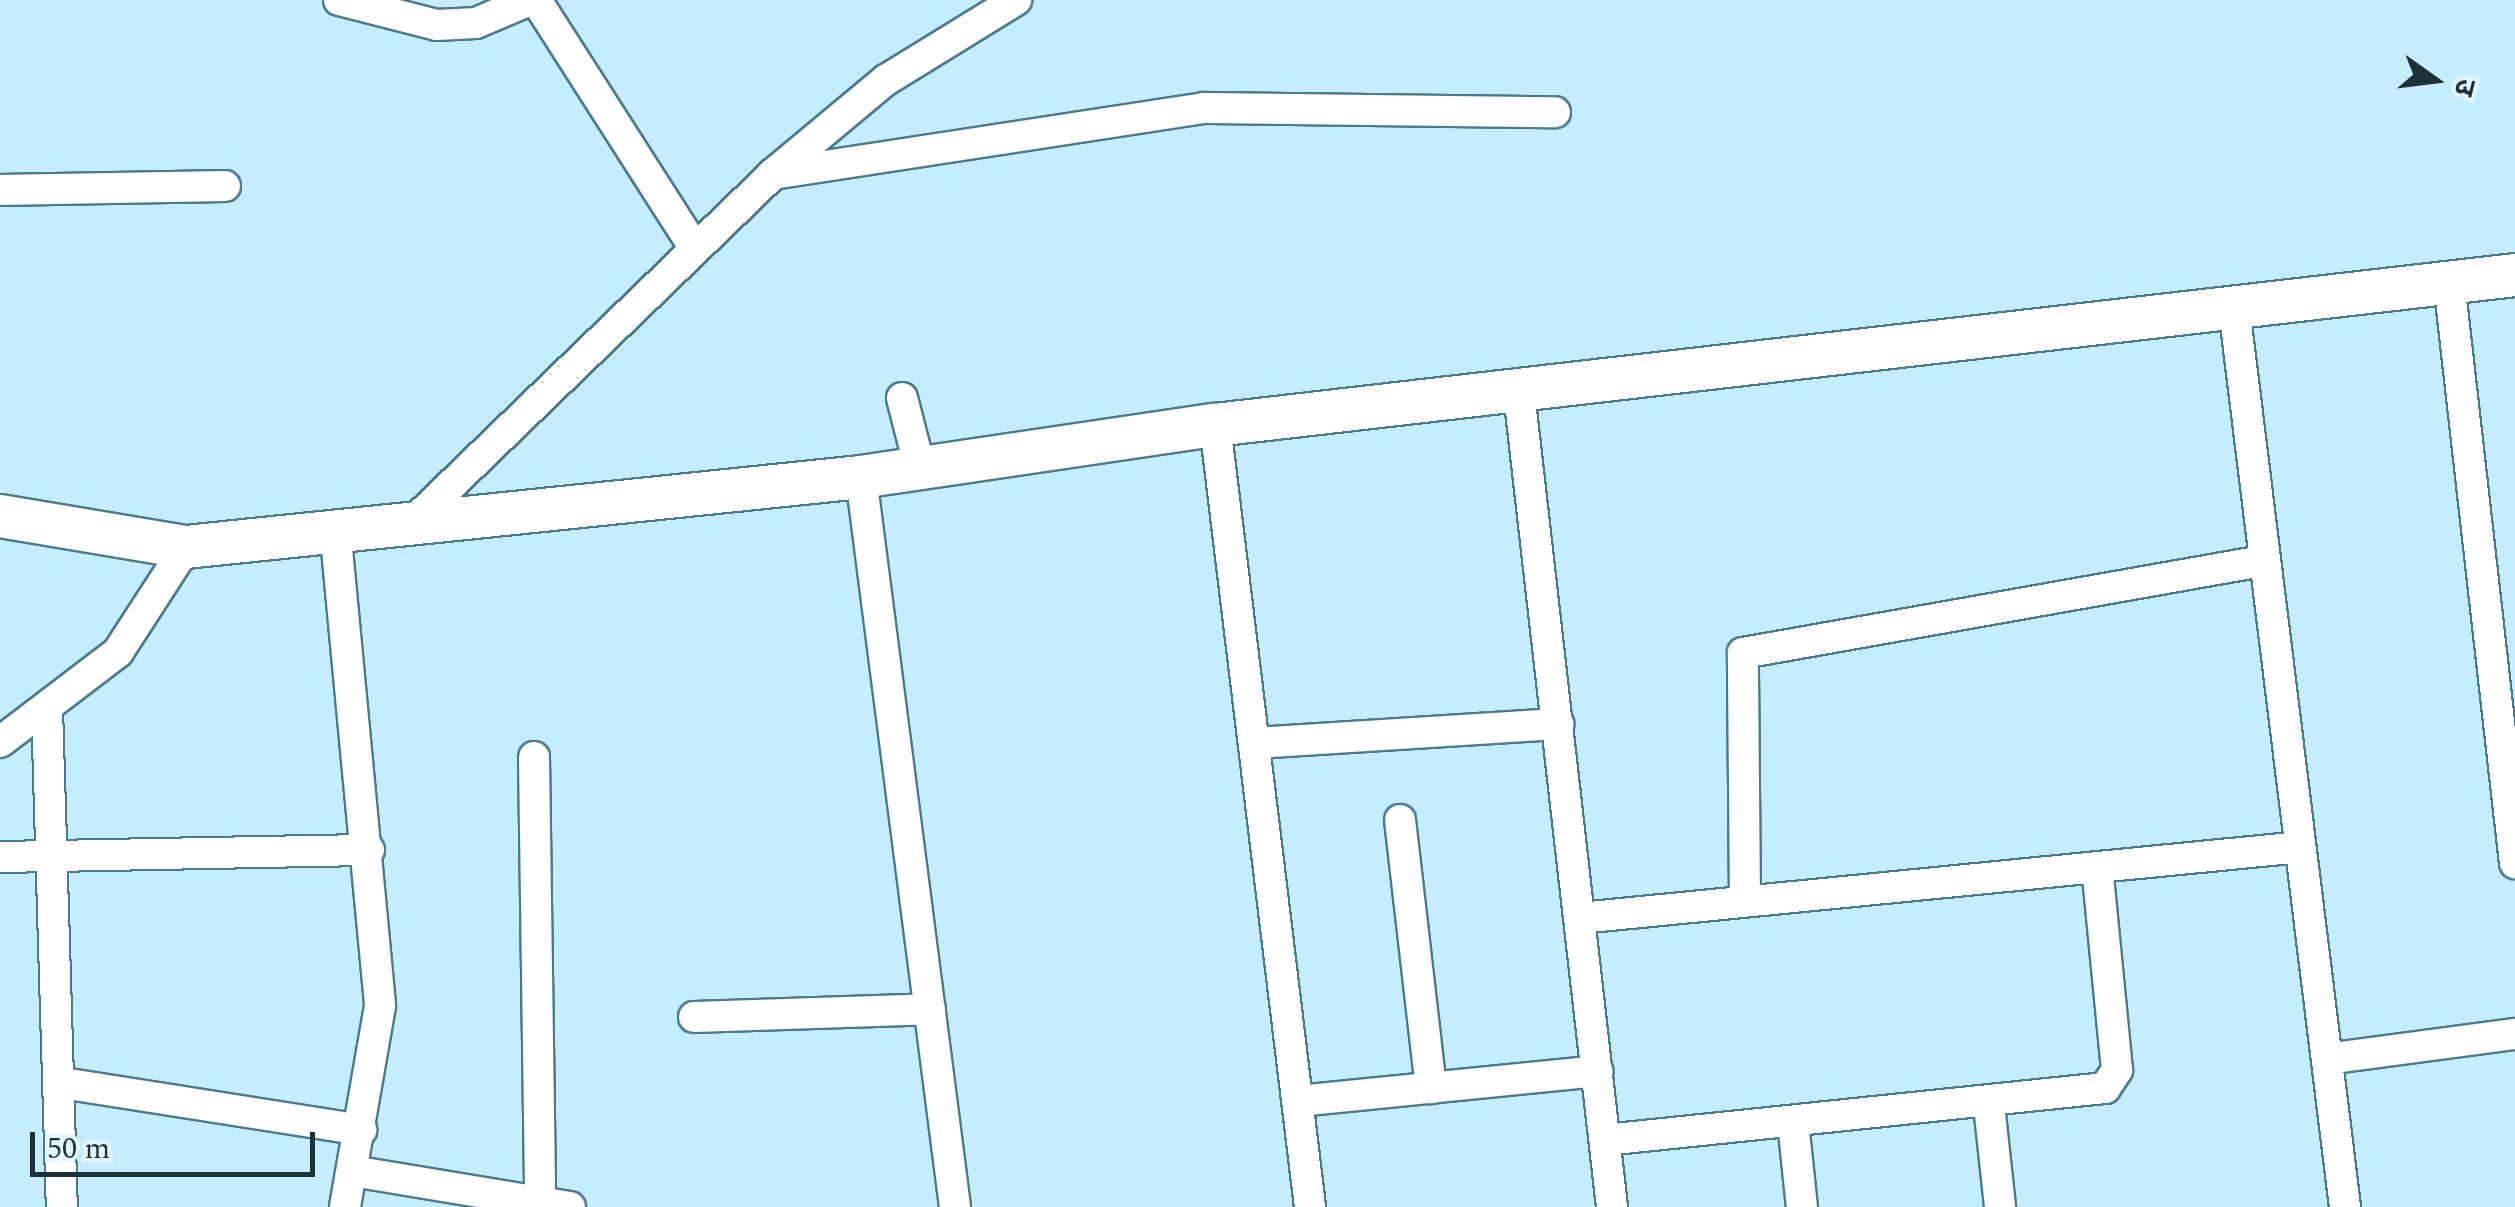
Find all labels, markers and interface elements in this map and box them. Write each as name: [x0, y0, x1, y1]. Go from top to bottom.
north arrow: [2385, 30, 2485, 130]
text: उ: [2442, 74, 2487, 101]
scale bar: [35, 1112, 320, 1174]
text: 50 m: [47, 1126, 110, 1172]

